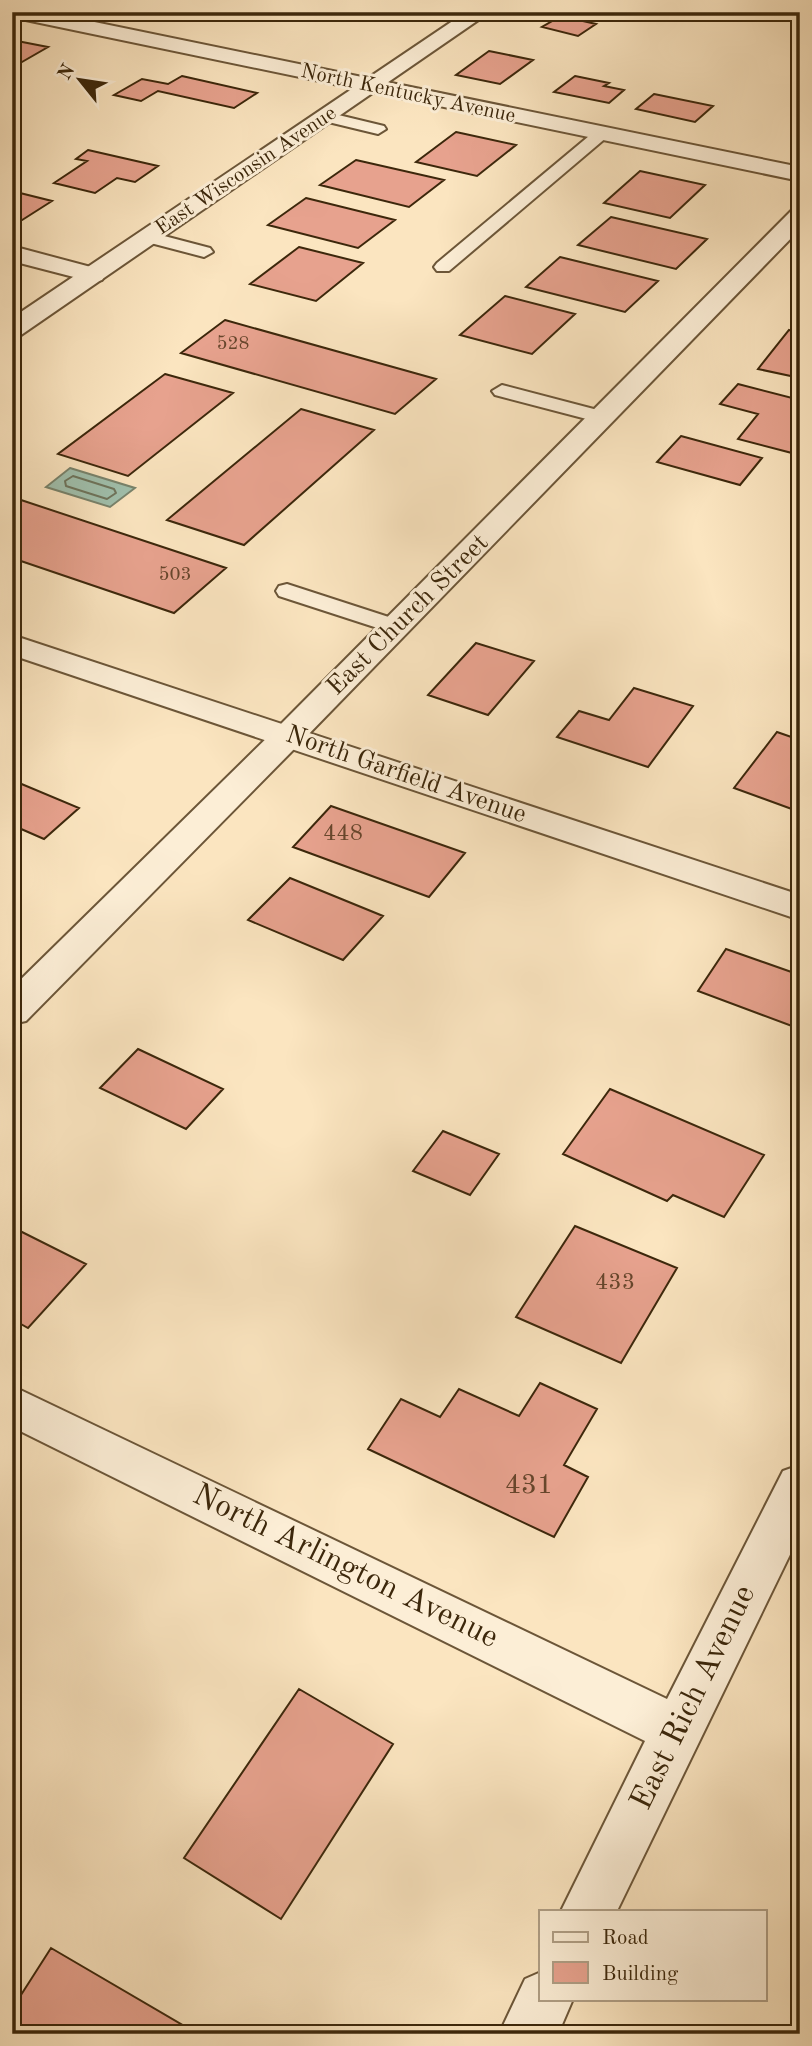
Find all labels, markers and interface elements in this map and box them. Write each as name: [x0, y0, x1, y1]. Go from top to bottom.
north arrow: [46, 46, 116, 116]
text: N: [56, 61, 80, 84]
street label: North Kentucky Avenue: [299, 61, 517, 127]
street label: East Wisconsin Avenue: [152, 103, 340, 239]
house number: 528: [216, 335, 250, 354]
street label: East Church Street: [322, 529, 494, 701]
house number: 503: [158, 566, 192, 585]
street label: North Garfield Avenue: [282, 722, 530, 828]
house number: 448: [323, 822, 363, 845]
house number: 433: [595, 1271, 635, 1294]
house number: 431: [505, 1472, 553, 1500]
street label: North Arlington Avenue: [187, 1479, 503, 1655]
street label: East Rich Avenue: [626, 1581, 762, 1815]
legend: [539, 1910, 766, 2000]
text: Road: [602, 1928, 649, 1949]
text: Building: [602, 1964, 679, 1985]

